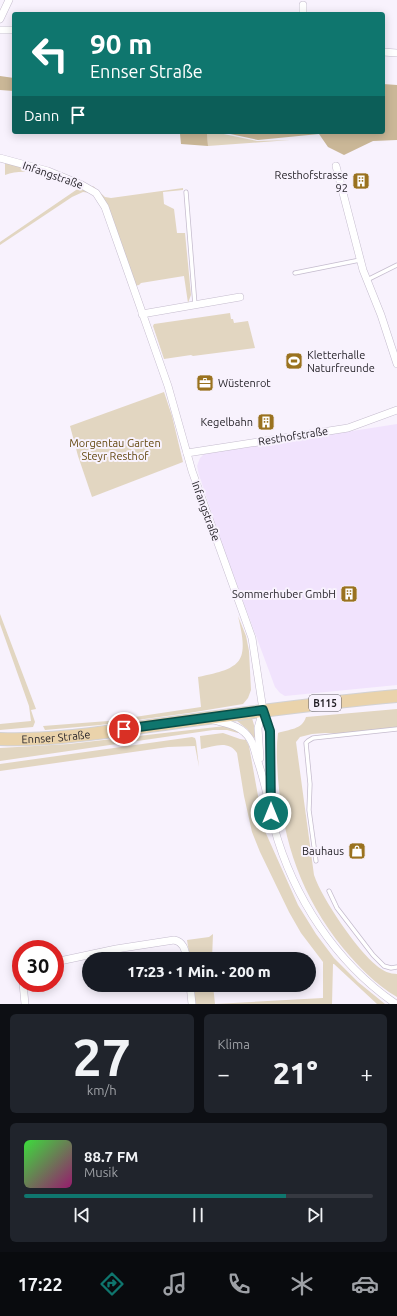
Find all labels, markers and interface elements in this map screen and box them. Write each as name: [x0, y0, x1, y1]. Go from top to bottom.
icon: left: [24, 28, 76, 80]
text: 90 m: [90, 28, 152, 59]
text: Ennser Straße: [90, 61, 203, 81]
icon: arrive: [67, 104, 89, 126]
text: Dann: [24, 107, 59, 124]
street label: Infangstraße: [21, 159, 85, 191]
place label: Resthofstrasse 92: [275, 169, 348, 194]
building icon: Resthofstrasse 92: [351, 171, 371, 191]
place label: Kletterhalle Naturfreunde: [307, 349, 375, 374]
sports icon: Kletterhalle Naturfreunde: [284, 351, 304, 371]
office icon: Wüstenrot: [195, 373, 215, 393]
place label: Wüstenrot: [218, 377, 271, 389]
building icon: Kegelbahn: [256, 412, 276, 432]
place label: Kegelbahn: [200, 416, 253, 428]
street label: Resthofstraße: [257, 425, 329, 447]
park label: Morgentau Garten Steyr Resthof: [69, 437, 161, 462]
street label: Infangstraße: [190, 479, 222, 543]
building icon: Sommerhuber GmbH: [339, 584, 359, 604]
place label: Sommerhuber GmbH: [232, 588, 336, 600]
road number: B115: [309, 695, 341, 711]
pin: [107, 712, 141, 746]
icon: arrive: [113, 718, 135, 740]
street label: Ennser Straße: [21, 728, 91, 745]
position arrow: [250, 792, 292, 834]
shop icon: Bauhaus: [347, 841, 367, 861]
place label: Bauhaus: [302, 845, 344, 857]
speed limit sign: 30: [12, 940, 64, 992]
text: 17:23 · 1 Min. · 200 m: [127, 963, 271, 980]
text: 27: [72, 1028, 131, 1086]
text: Klima: [218, 1037, 250, 1051]
text: 21°: [273, 1056, 318, 1090]
text: −: [218, 1061, 230, 1086]
text: +: [361, 1061, 373, 1086]
text: km/h: [87, 1083, 117, 1097]
text: 88.7 FM: [84, 1148, 138, 1165]
text: Musik: [84, 1165, 118, 1179]
icon: previous: [71, 1204, 93, 1226]
icon: pause: [187, 1204, 209, 1226]
icon: next: [304, 1204, 326, 1226]
icon: directions: [98, 1270, 126, 1298]
icon: music: [161, 1270, 189, 1298]
icon: phone: [225, 1270, 253, 1298]
icon: climate: [288, 1270, 316, 1298]
icon: car: [351, 1270, 379, 1298]
text: 17:22: [18, 1274, 63, 1294]

